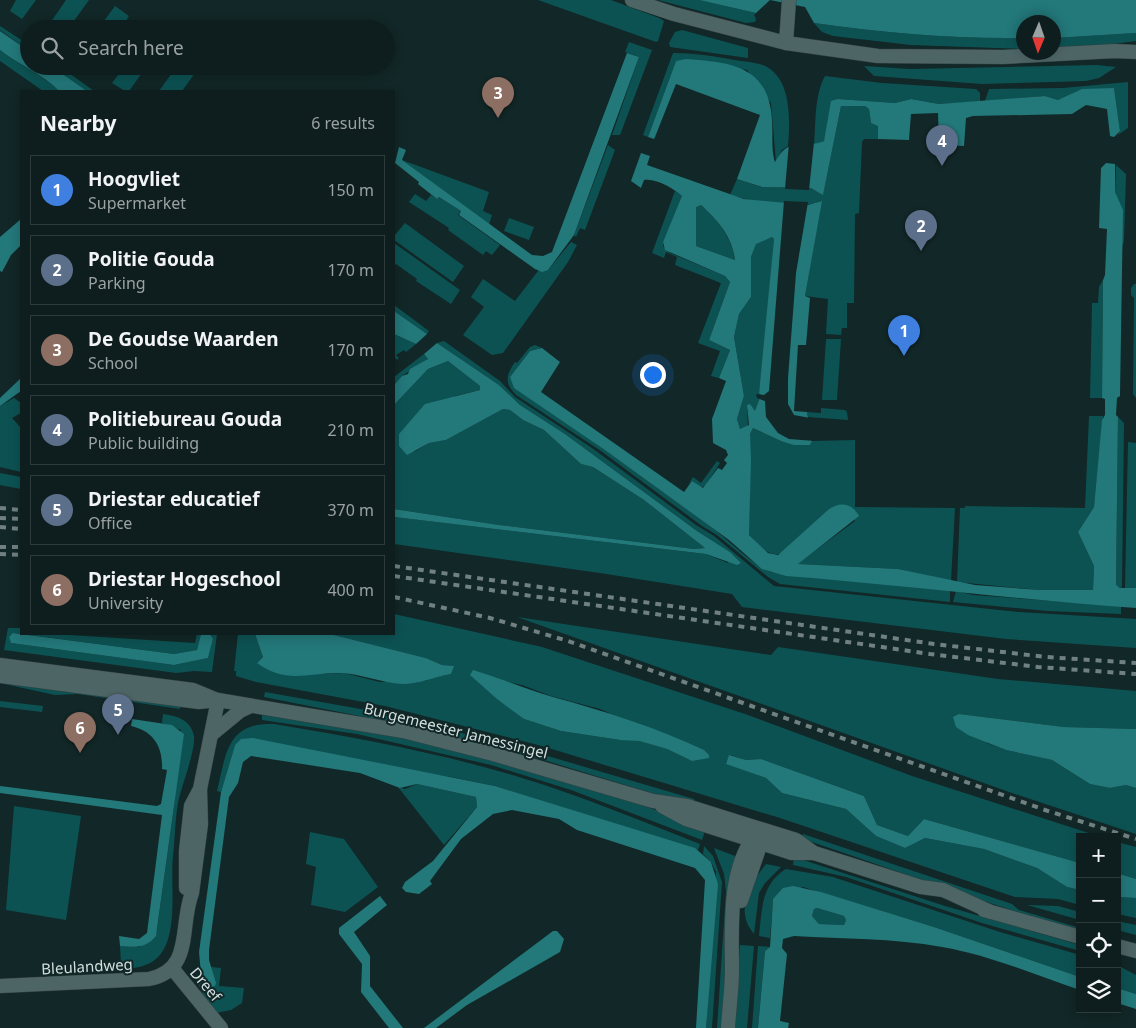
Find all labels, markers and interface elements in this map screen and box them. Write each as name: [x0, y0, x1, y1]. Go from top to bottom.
north arrow: [1016, 15, 1061, 60]
search box: [20, 20, 395, 75]
icon: search: [38, 34, 66, 62]
text: Search here: [78, 35, 184, 61]
pin: 3: [482, 77, 514, 118]
text: Nearby: [40, 109, 116, 137]
text: 6 results: [311, 112, 375, 134]
pin: 4: [926, 125, 958, 166]
text: Hoogvliet: [88, 166, 180, 192]
text: 1: [52, 179, 62, 201]
text: 150 m: [327, 179, 374, 201]
text: Supermarket: [88, 192, 186, 214]
pin: 2: [905, 210, 937, 251]
text: Politie Gouda: [88, 246, 215, 272]
text: 2: [52, 259, 62, 281]
text: 170 m: [327, 259, 374, 281]
text: Parking: [88, 272, 146, 294]
pin: 1: [888, 315, 920, 356]
text: De Goudse Waarden: [88, 326, 279, 352]
text: 3: [52, 339, 62, 361]
text: 170 m: [327, 339, 374, 361]
text: School: [88, 352, 138, 374]
your location: [640, 362, 666, 388]
text: Politiebureau Gouda: [88, 406, 282, 432]
text: 4: [52, 419, 62, 441]
text: 210 m: [327, 419, 374, 441]
text: Public building: [88, 432, 199, 454]
text: Driestar educatief: [88, 486, 260, 512]
text: 5: [52, 499, 62, 521]
text: 370 m: [327, 499, 374, 521]
text: Office: [88, 512, 132, 534]
text: Driestar Hogeschool: [88, 566, 281, 592]
text: 6: [52, 579, 62, 601]
text: 400 m: [327, 579, 374, 601]
text: University: [88, 592, 163, 614]
pin: 5: [102, 694, 134, 735]
street label: Burgemeester Jamessingel: [362, 697, 550, 763]
pin: 6: [64, 712, 96, 753]
map controls: [1076, 833, 1121, 1013]
button: +: [1076, 833, 1121, 878]
button: −: [1076, 878, 1121, 923]
button: locate: [1076, 923, 1121, 968]
street label: Bleulandweg: [41, 954, 133, 978]
street label: Dreef: [186, 963, 227, 1006]
button: layers: [1076, 968, 1121, 1013]

